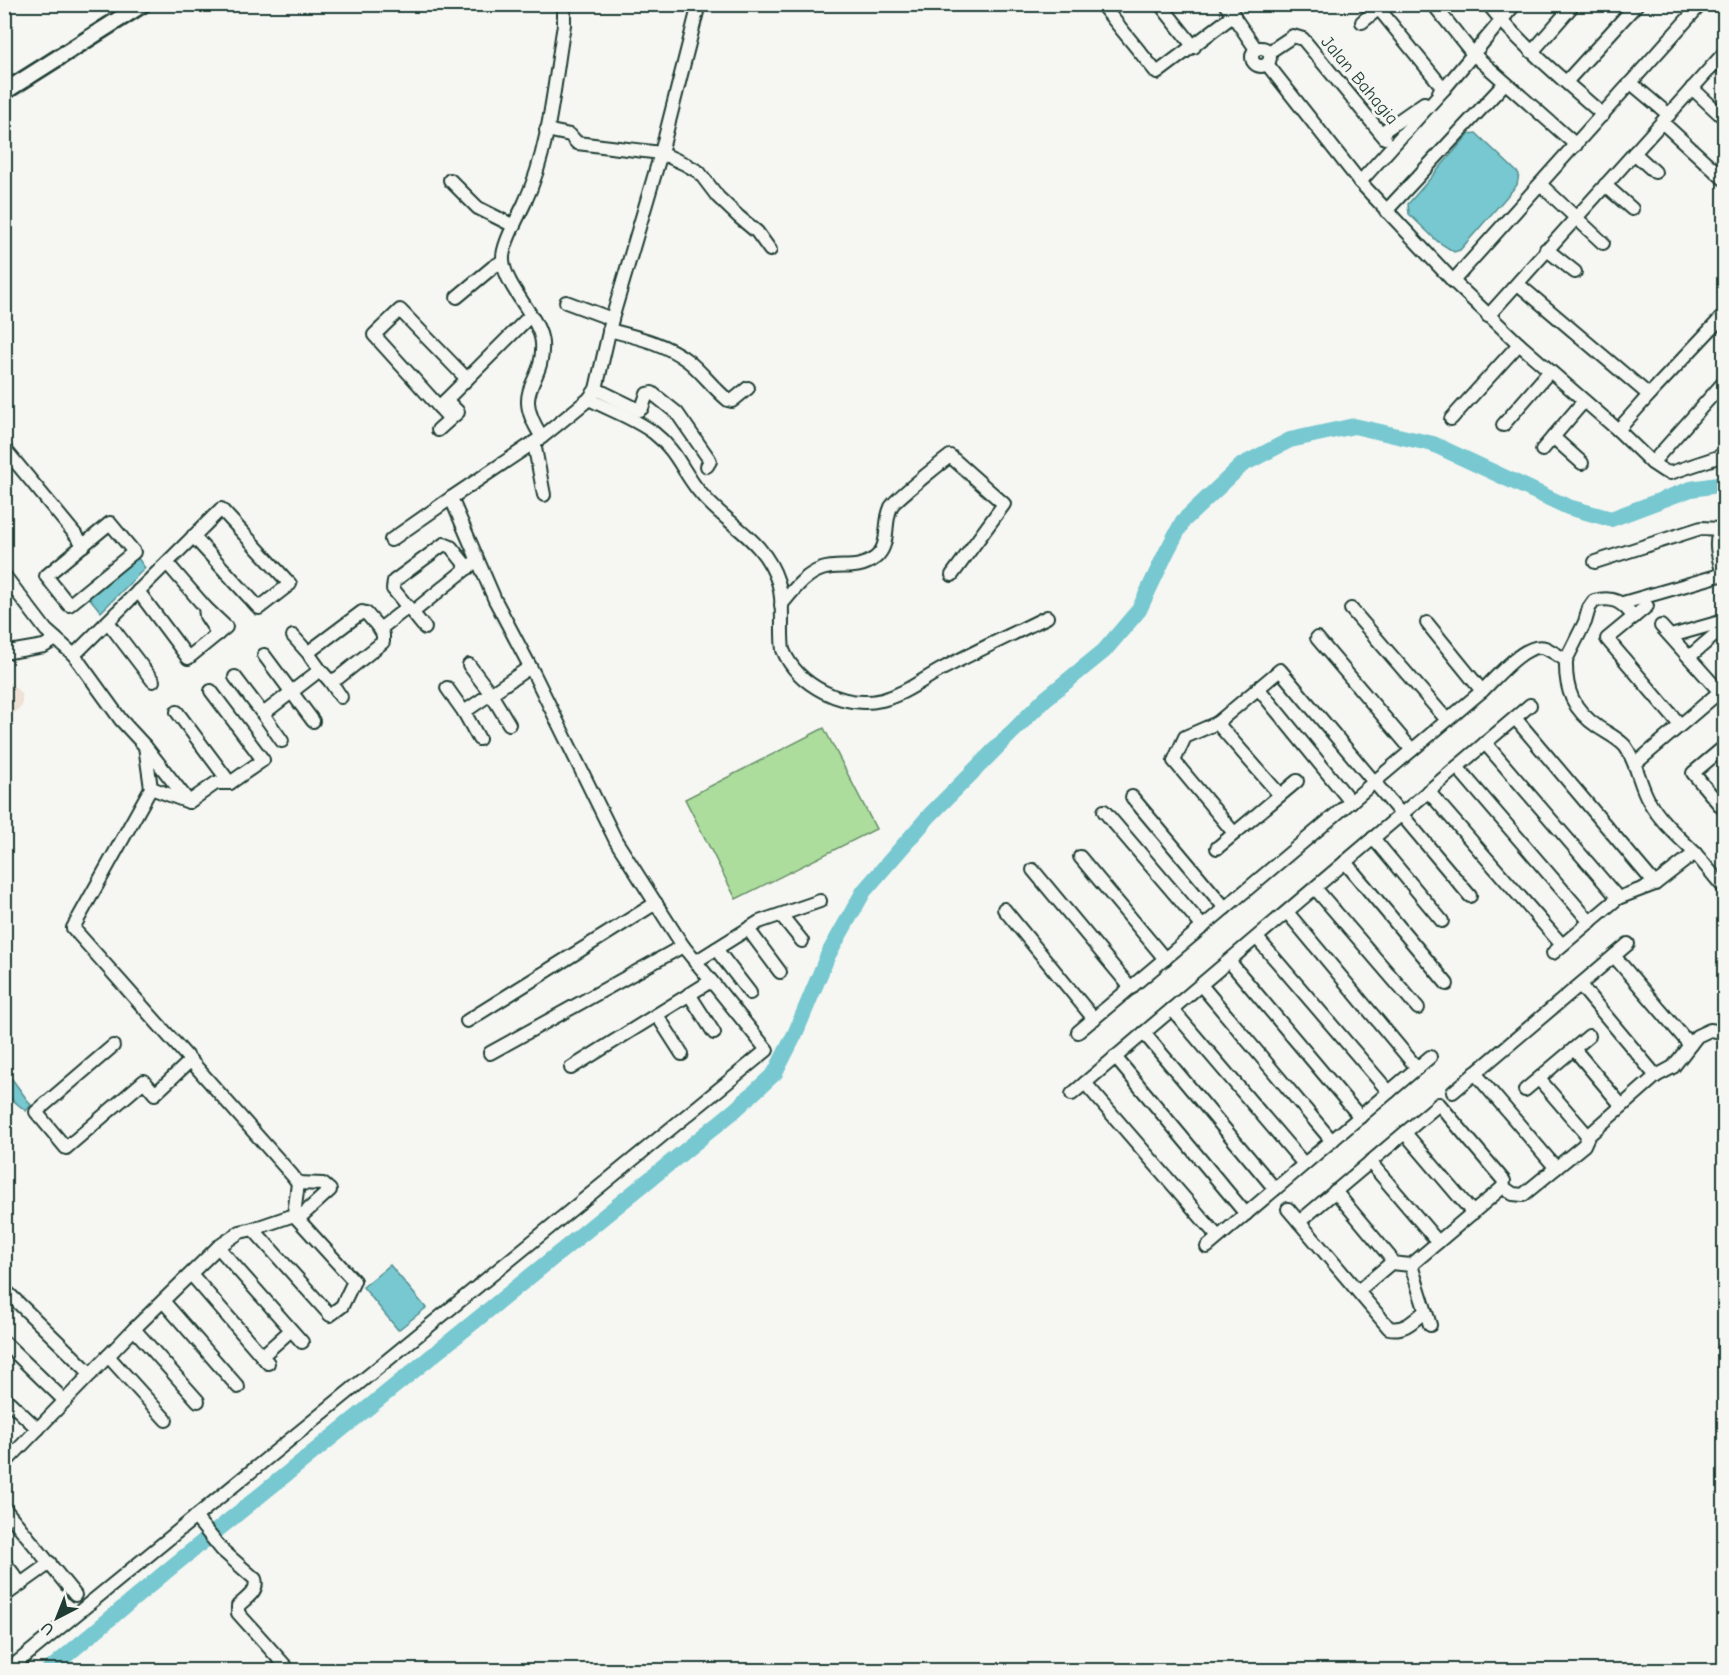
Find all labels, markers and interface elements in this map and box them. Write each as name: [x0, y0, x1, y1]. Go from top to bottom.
street label: Jalan Bahagia: [1317, 32, 1403, 129]
north arrow: [27, 1588, 87, 1648]
text: U: [38, 1618, 58, 1639]

